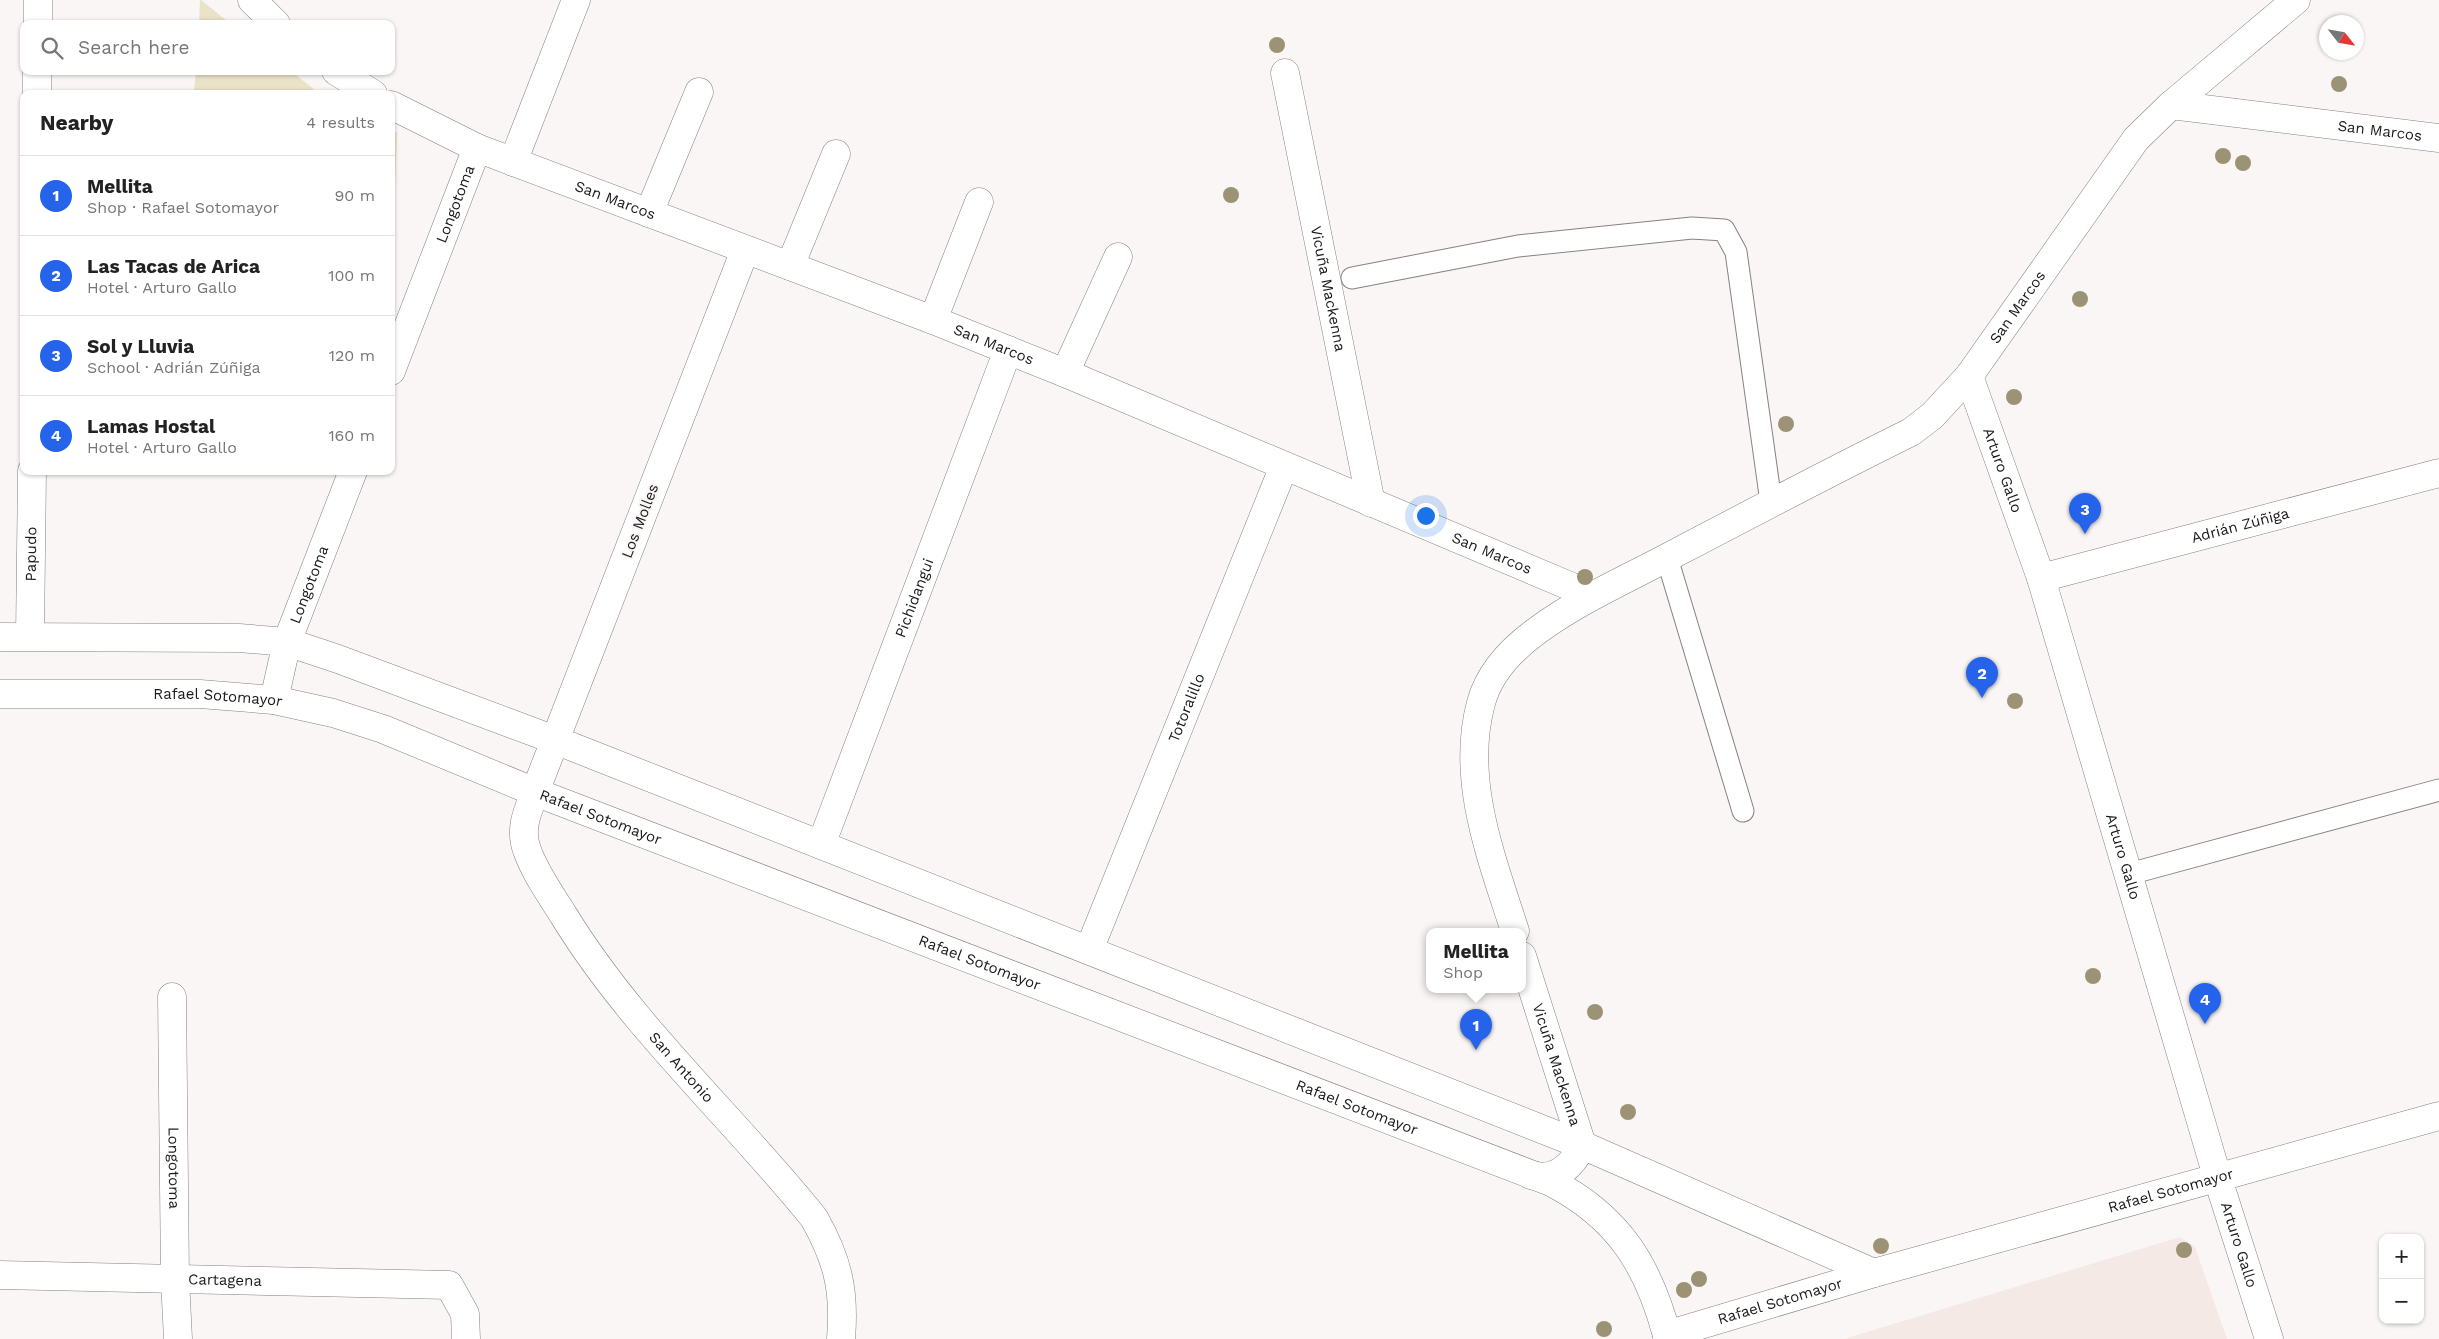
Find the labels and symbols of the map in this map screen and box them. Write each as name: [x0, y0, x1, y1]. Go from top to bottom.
north arrow: [2319, 15, 2364, 60]
street label: San Marcos: [2337, 117, 2423, 145]
street label: Longotoma: [432, 162, 479, 245]
street label: San Marcos: [572, 177, 658, 224]
street label: Vicuña Mackenna: [1307, 224, 1350, 354]
street label: San Marcos: [1986, 267, 2049, 347]
street label: San Marcos: [951, 320, 1037, 369]
street label: Arturo Gallo: [1979, 425, 2026, 515]
street label: Los Molles: [618, 481, 662, 561]
pin: 3: [2069, 493, 2101, 534]
your location: [1413, 503, 1439, 529]
street label: Adrián Zúñiga: [2189, 504, 2292, 547]
street label: Papudo: [22, 527, 40, 581]
street label: San Marcos: [1449, 528, 1534, 578]
street label: Longotoma: [286, 543, 333, 626]
street label: Pichidangui: [891, 556, 937, 640]
pin: 2: [1966, 657, 1998, 698]
street label: Totoralillo: [1165, 671, 1208, 745]
street label: Rafael Sotomayor: [153, 685, 284, 711]
street label: Rafael Sotomayor: [537, 786, 664, 849]
street label: Arturo Gallo: [2102, 812, 2144, 902]
street label: Rafael Sotomayor: [916, 931, 1043, 994]
pin: 4: [2189, 983, 2221, 1024]
street label: Vicuña Mackenna: [1529, 1001, 1585, 1129]
pin: 1: [1460, 1009, 1492, 1050]
street label: San Antonio: [645, 1028, 718, 1106]
street label: Rafael Sotomayor: [1293, 1076, 1420, 1139]
street label: Longotoma: [164, 1127, 183, 1210]
street label: Rafael Sotomayor: [2106, 1165, 2235, 1217]
street label: Arturo Gallo: [2217, 1200, 2261, 1290]
street label: Cartagena: [188, 1270, 262, 1290]
street label: Rafael Sotomayor: [1716, 1274, 1845, 1328]

